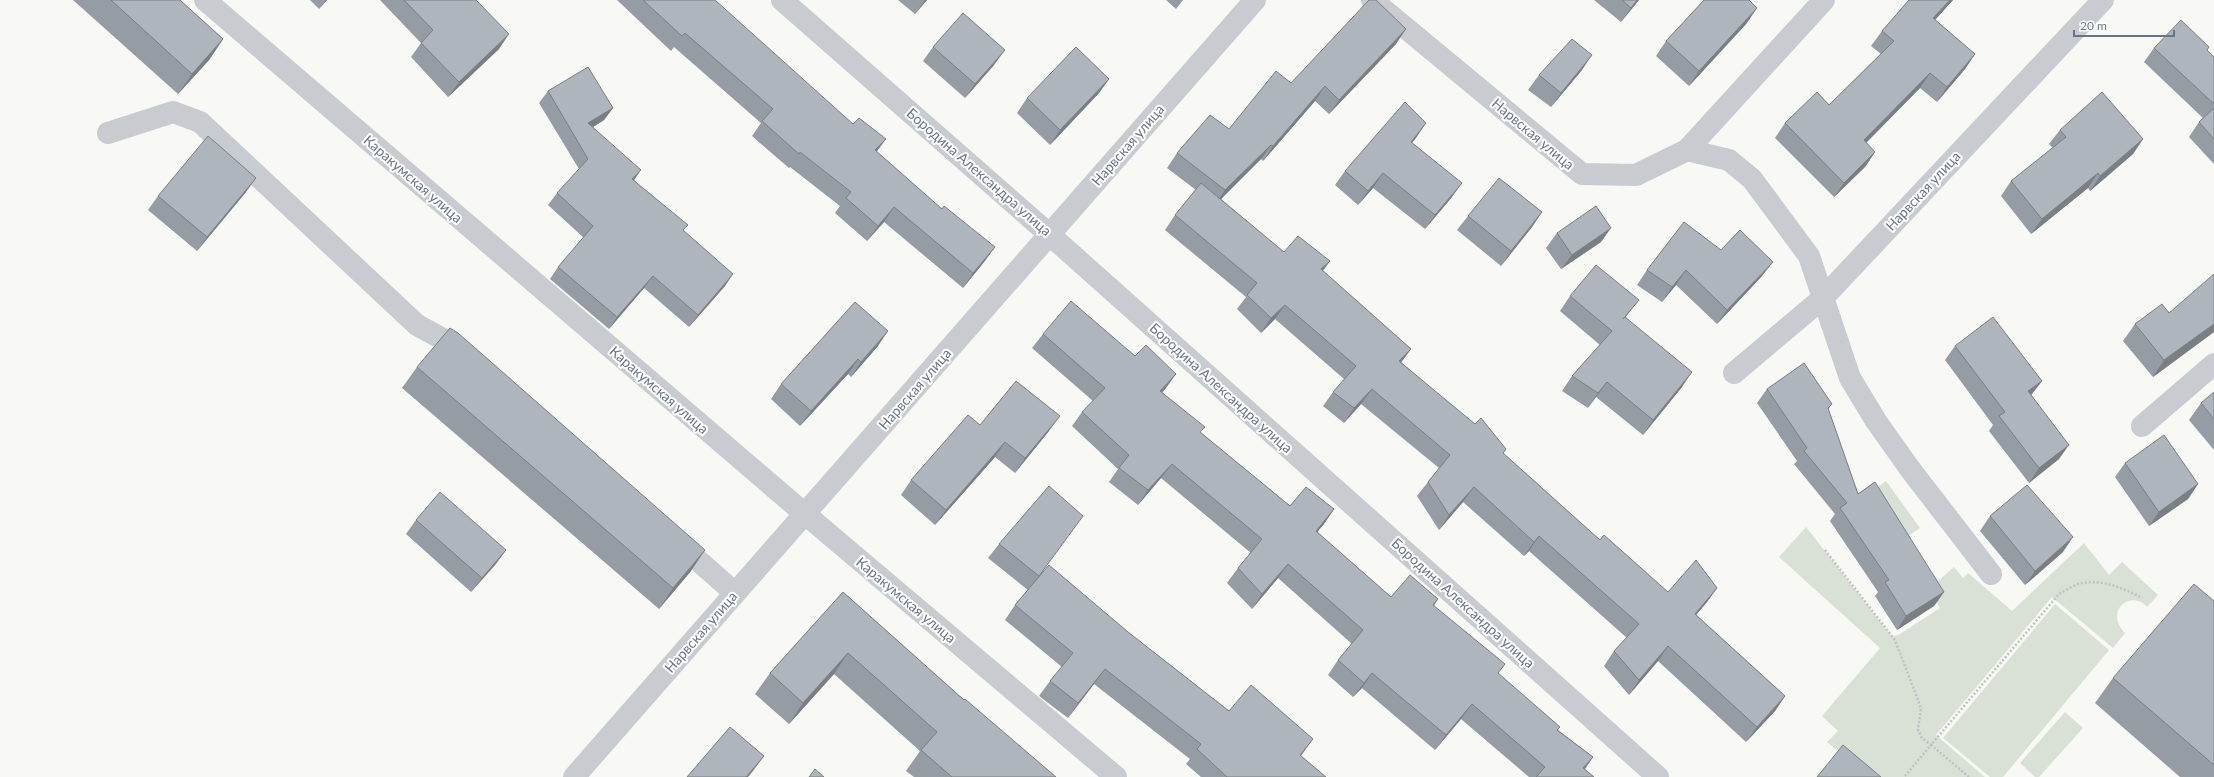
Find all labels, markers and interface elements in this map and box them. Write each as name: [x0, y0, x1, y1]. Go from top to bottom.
scale bar: [2074, 12, 2174, 38]
text: 20 m: [2080, 18, 2107, 33]
street label: Нарвская улица: [1489, 94, 1578, 173]
street label: Нарвская улица: [1088, 101, 1167, 189]
street label: Бородина Александра улица: [904, 104, 1055, 239]
street label: Каракумская улица: [361, 131, 466, 226]
street label: Нарвская улица: [1882, 148, 1964, 234]
street label: Бородина Александра улица: [1146, 319, 1296, 456]
street label: Каракумская улица: [607, 342, 712, 437]
street label: Нарвская улица: [875, 345, 954, 433]
street label: Бородина Александра улица: [1388, 534, 1538, 671]
street label: Каракумская улица: [853, 553, 960, 646]
street label: Нарвская улица: [661, 588, 740, 676]

